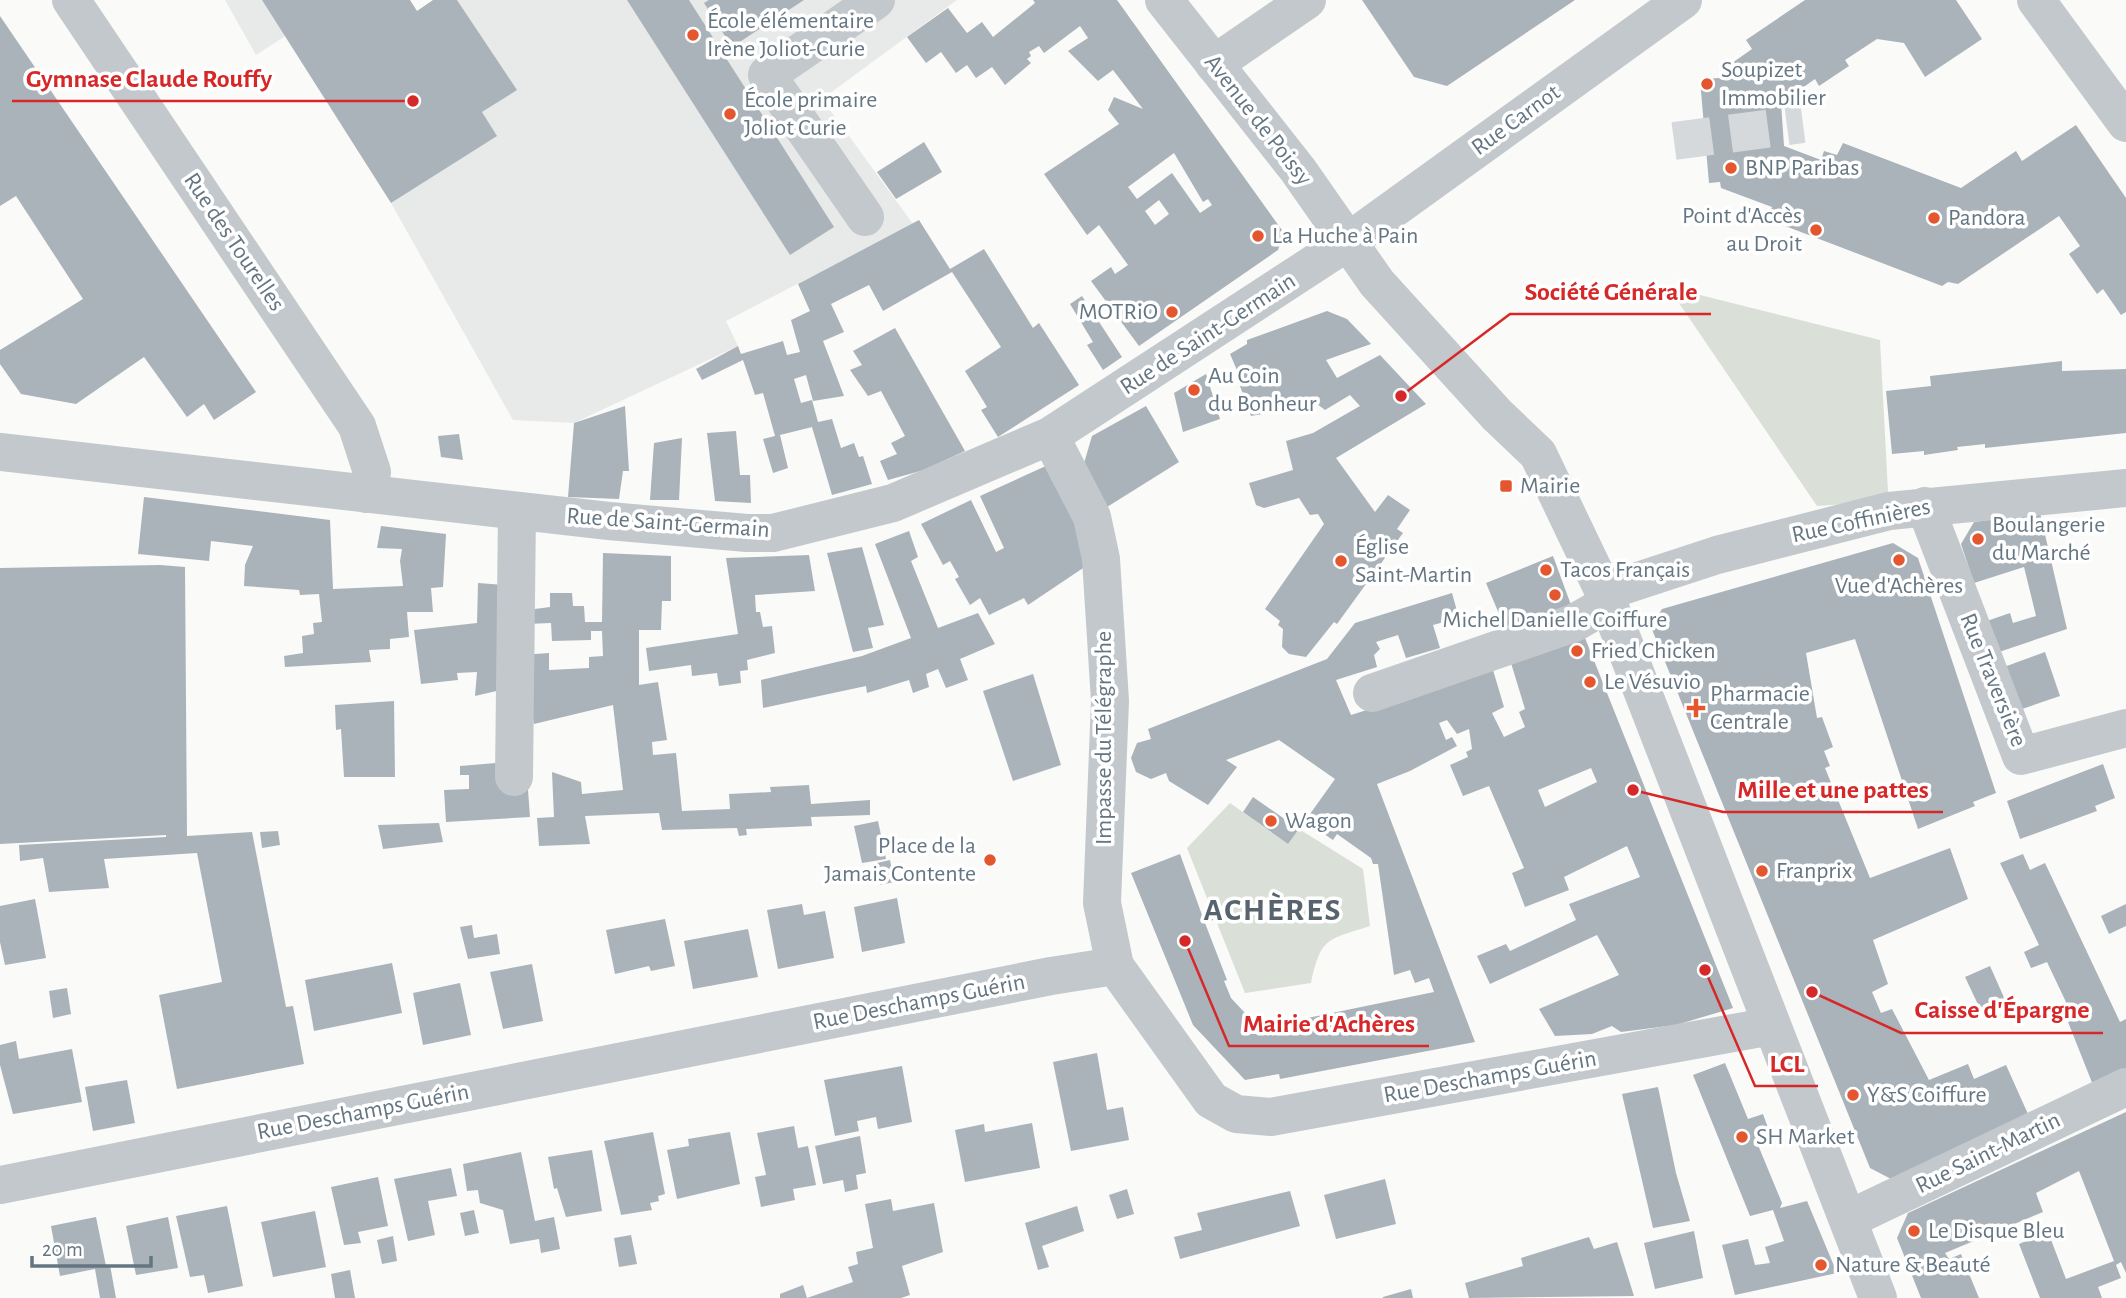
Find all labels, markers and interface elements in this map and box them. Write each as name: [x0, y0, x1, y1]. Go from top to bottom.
place label: École élémentaire Irène Joliot-Curie: [707, 7, 874, 61]
marker: École élémentaire Irène Joliot-Curie: [685, 27, 701, 43]
street label: Avenue de Poissy: [1200, 50, 1316, 190]
callout: Gymnase Claude Rouffy: [12, 54, 286, 101]
place label: Soupizet Immobilier: [1721, 58, 1826, 110]
text: Gymnase Claude Rouffy: [26, 66, 272, 92]
marker: Soupizet Immobilier: [1699, 76, 1715, 92]
street label: Rue Carnot: [1467, 80, 1565, 160]
place label: École primaire Joliot Curie: [744, 86, 877, 140]
marker: École primaire Joliot Curie: [722, 106, 738, 122]
place label: BNP Paribas: [1745, 156, 1859, 180]
marker: BNP Paribas: [1723, 160, 1739, 176]
street label: Rue des Tourelles: [179, 169, 289, 315]
place label: Point d'Accès au Droit: [1682, 204, 1802, 256]
place label: Pandora: [1948, 206, 2026, 230]
marker: Pandora: [1926, 210, 1942, 226]
marker: Point d'Accès au Droit: [1808, 222, 1824, 238]
place label: La Huche à Pain: [1272, 224, 1418, 248]
marker: La Huche à Pain: [1250, 228, 1266, 244]
callout: Société Générale: [1510, 267, 1711, 314]
street label: Rue de Saint-Germain: [1116, 268, 1300, 400]
text: Société Générale: [1524, 279, 1698, 305]
place label: MOTRiO: [1079, 300, 1158, 324]
marker: MOTRiO: [1164, 304, 1180, 320]
place label: Au Coin du Bonheur: [1208, 364, 1317, 416]
marker: Au Coin du Bonheur: [1186, 382, 1202, 398]
place label: Mairie: [1520, 474, 1580, 498]
marker: Mairie: [1498, 478, 1514, 494]
street label: Rue Coffinières: [1790, 495, 1932, 547]
street label: Rue de Saint-Germain: [566, 504, 770, 542]
place label: Boulangerie du Marché: [1992, 513, 2105, 565]
marker: Boulangerie du Marché: [1970, 531, 1986, 547]
place label: Église Saint-Martin: [1355, 533, 1472, 587]
marker: Vue d'Achères: [1891, 552, 1907, 568]
marker: Église Saint-Martin: [1333, 553, 1349, 569]
place label: Tacos Français: [1560, 558, 1690, 582]
marker: Tacos Français: [1538, 562, 1554, 578]
place label: Vue d'Achères: [1835, 574, 1963, 598]
marker: Michel Danielle Coiffure: [1547, 587, 1563, 603]
place label: Michel Danielle Coiffure: [1443, 608, 1667, 632]
street label: Rue Traversière: [1955, 610, 2031, 750]
street label: Impasse du Télégraphe: [1092, 631, 1116, 845]
place label: Fried Chicken: [1591, 639, 1716, 663]
marker: Fried Chicken: [1569, 643, 1585, 659]
place label: Le Vésuvio: [1604, 670, 1701, 694]
marker: Le Vésuvio: [1582, 674, 1598, 690]
place label: Pharmacie Centrale: [1710, 682, 1810, 734]
marker: Pharmacie Centrale: [1688, 700, 1704, 716]
callout: Mille et une pattes: [1723, 765, 1943, 812]
text: Mille et une pattes: [1737, 777, 1929, 803]
place label: Wagon: [1285, 809, 1352, 833]
marker: Wagon: [1263, 813, 1279, 829]
place label: Place de la Jamais Contente: [824, 834, 976, 886]
marker: Place de la Jamais Contente: [982, 852, 998, 868]
place label: Franprix: [1776, 859, 1853, 883]
marker: Franprix: [1754, 863, 1770, 879]
district label: ACHÈRES: [1204, 892, 1342, 926]
street label: Rue Deschamps Guérin: [811, 970, 1027, 1034]
callout: Caisse d'Épargne: [1901, 986, 2103, 1033]
text: Caisse d'Épargne: [1915, 995, 2089, 1023]
callout: Mairie d'Achères: [1229, 999, 1429, 1046]
text: Mairie d'Achères: [1243, 1011, 1415, 1037]
callout: LCL: [1755, 1039, 1818, 1086]
street label: Rue Deschamps Guérin: [1382, 1046, 1598, 1108]
text: LCL: [1769, 1051, 1805, 1077]
street label: Rue Deschamps Guérin: [255, 1080, 471, 1144]
place label: Y&S Coiffure: [1867, 1083, 1987, 1107]
marker: Y&S Coiffure: [1845, 1087, 1861, 1103]
street label: Rue Saint-Martin: [1912, 1108, 2064, 1198]
place label: SH Market: [1756, 1125, 1855, 1149]
marker: SH Market: [1734, 1129, 1750, 1145]
place label: Le Disque Bleu: [1928, 1219, 2064, 1243]
marker: Le Disque Bleu: [1906, 1223, 1922, 1239]
scale bar: [32, 1224, 150, 1268]
text: 20 m: [42, 1239, 83, 1260]
place label: Nature & Beauté: [1835, 1253, 1990, 1277]
marker: Nature & Beauté: [1813, 1257, 1829, 1273]

